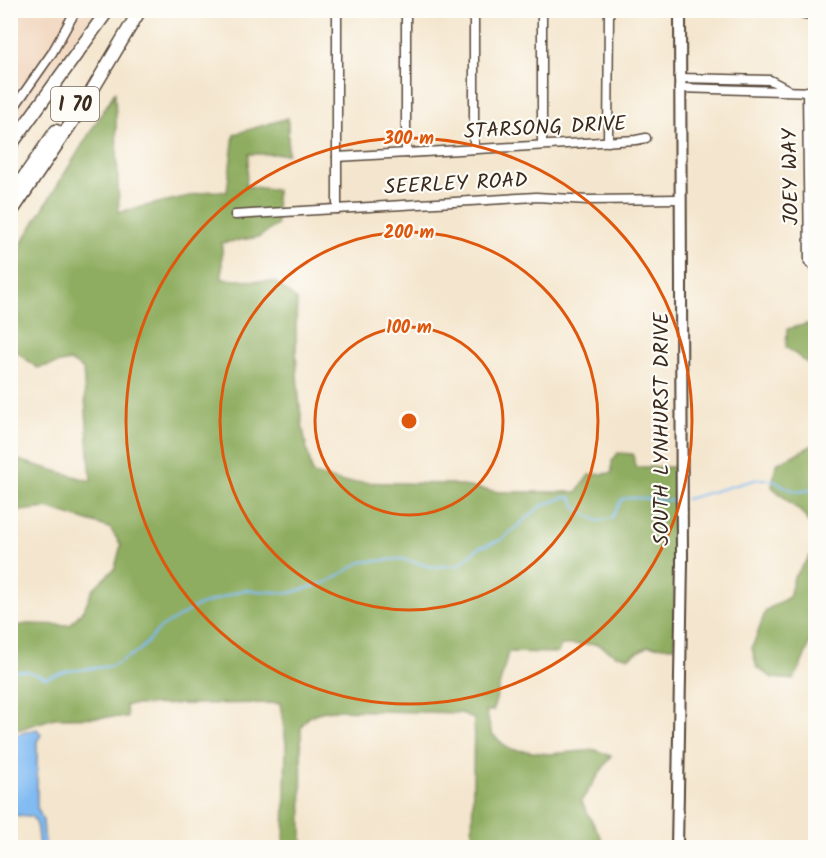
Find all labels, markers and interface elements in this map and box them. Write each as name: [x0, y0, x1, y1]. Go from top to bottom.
road number: I 70: [51, 87, 99, 121]
street label: STARSONG DRIVE: [463, 108, 628, 149]
text: 300 m: [383, 125, 434, 154]
street label: JOEY WAY: [774, 127, 809, 226]
street label: SEERLEY ROAD: [383, 164, 529, 205]
text: 200 m: [384, 219, 435, 248]
street label: SOUTH LYNHURST DRIVE: [646, 312, 679, 546]
text: 100 m: [386, 314, 432, 343]
centre of rings: [399, 411, 419, 431]

